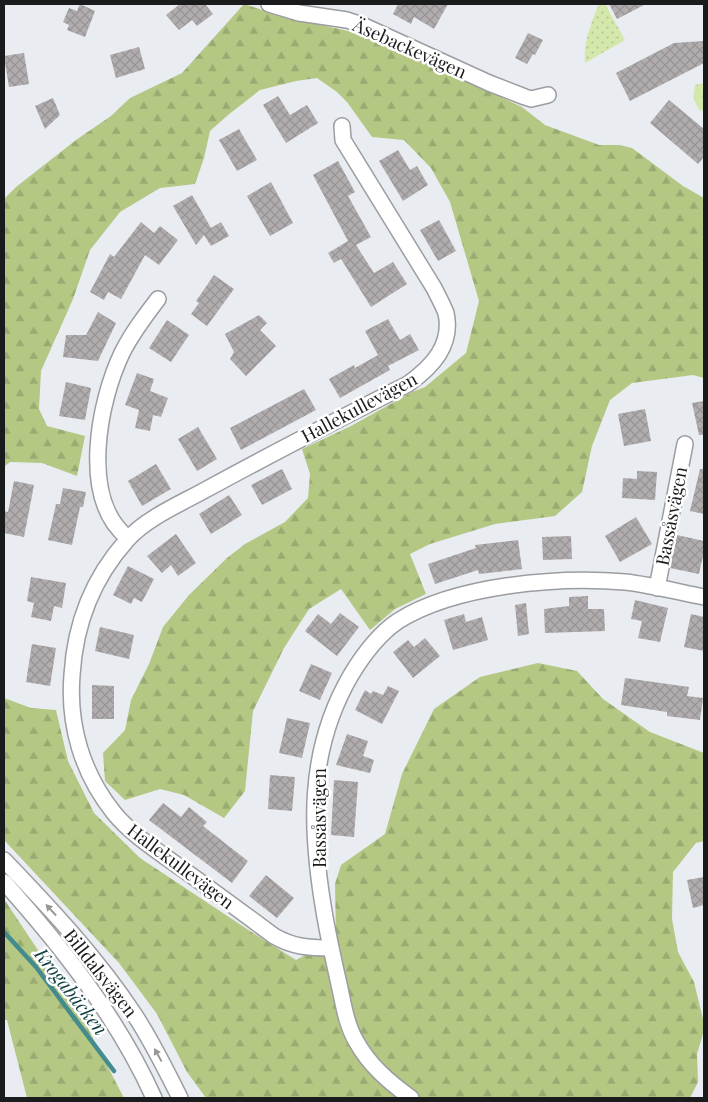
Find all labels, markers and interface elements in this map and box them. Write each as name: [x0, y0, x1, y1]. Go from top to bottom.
street label: Äsebackevägen: [349, 12, 471, 84]
street label: Hallekullevägen: [297, 366, 421, 448]
street label: Bassåsvägen: [650, 464, 692, 567]
street label: Bassåsvägen: [307, 768, 331, 868]
street label: Hallekullevägen: [123, 818, 240, 914]
one-way arrow: [45, 905, 57, 917]
street label: Billdalsvägen: [59, 924, 143, 1022]
water label: Krogabäcken: [29, 941, 114, 1040]
one-way arrow: [154, 1047, 162, 1062]

